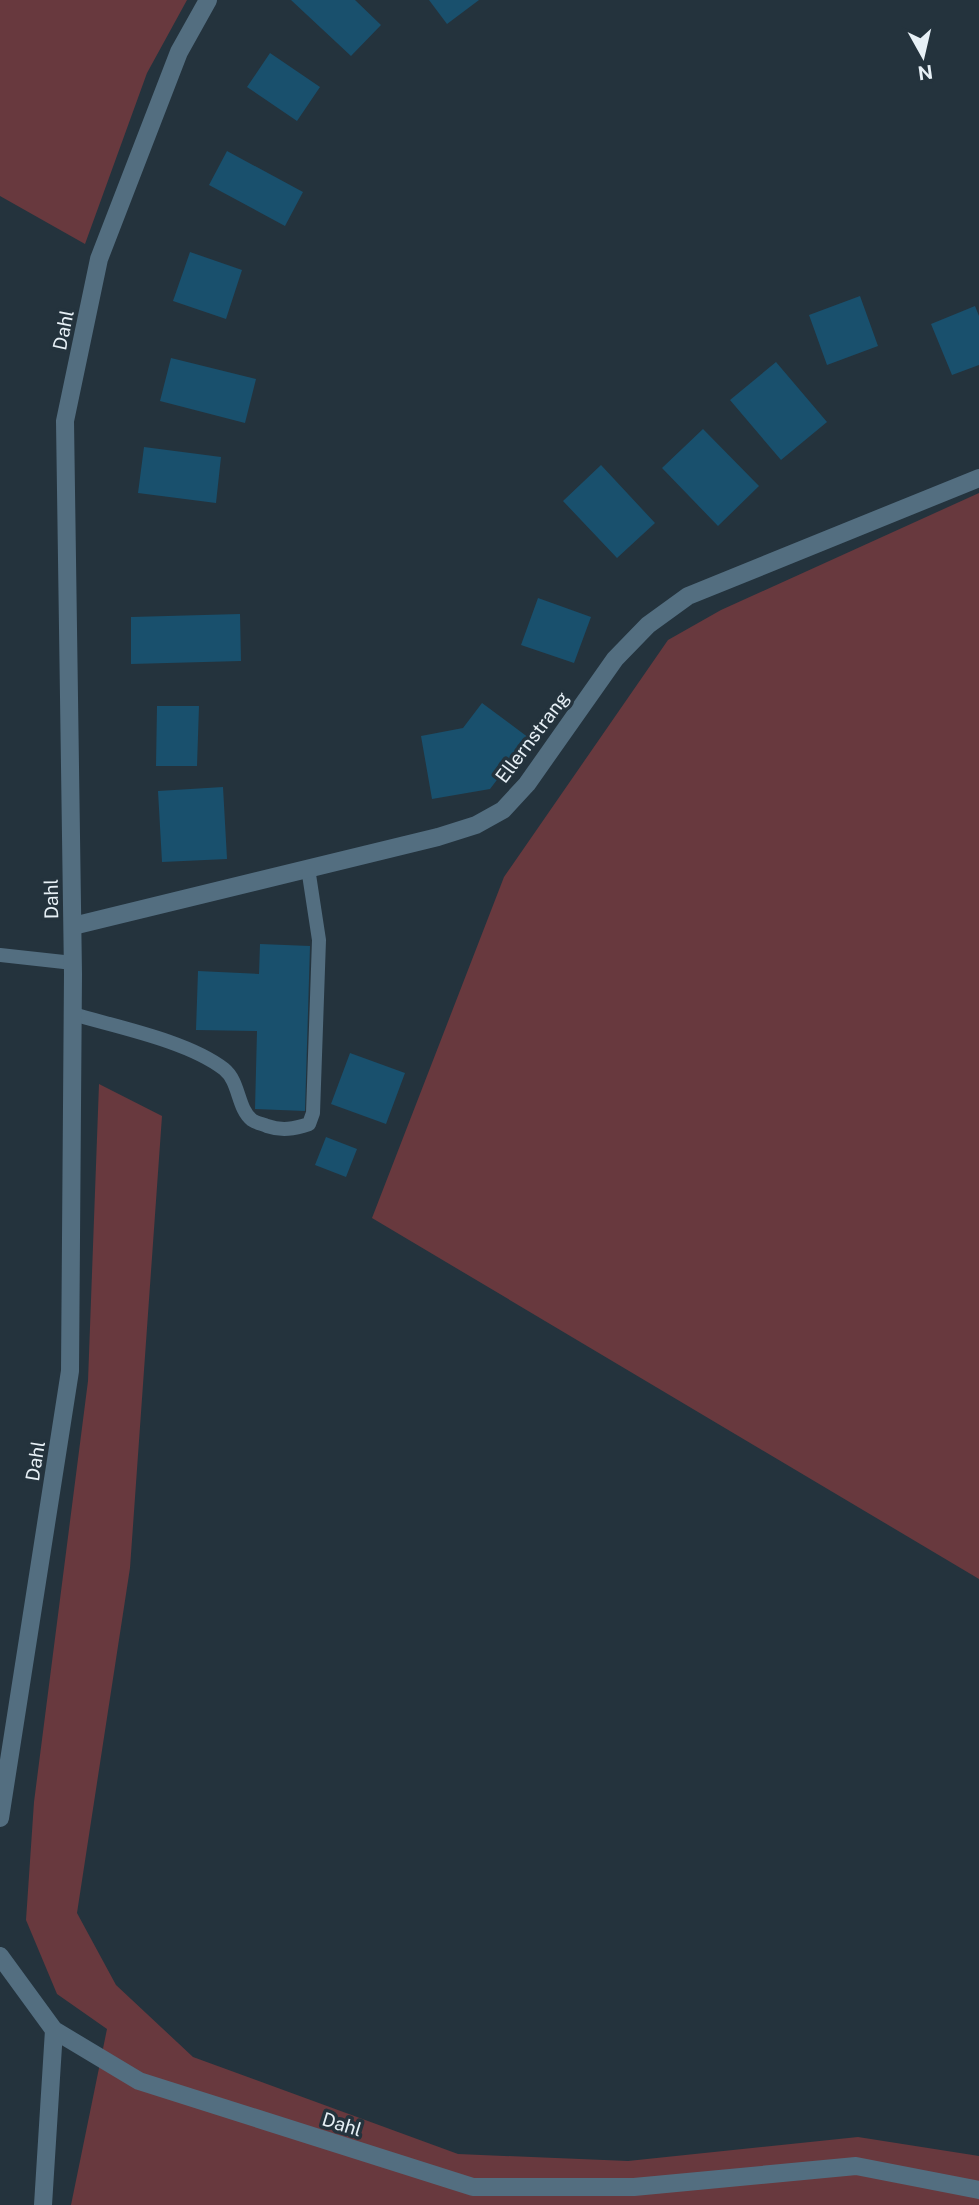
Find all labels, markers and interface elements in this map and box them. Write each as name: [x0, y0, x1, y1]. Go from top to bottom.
north arrow: [888, 21, 958, 91]
text: N: [916, 61, 934, 85]
street label: Dahl: [48, 308, 78, 352]
street label: Ellernstrang: [491, 687, 574, 787]
street label: Dahl: [40, 879, 62, 919]
street label: Dahl: [21, 1439, 49, 1483]
street label: Dahl: [319, 2108, 365, 2140]

